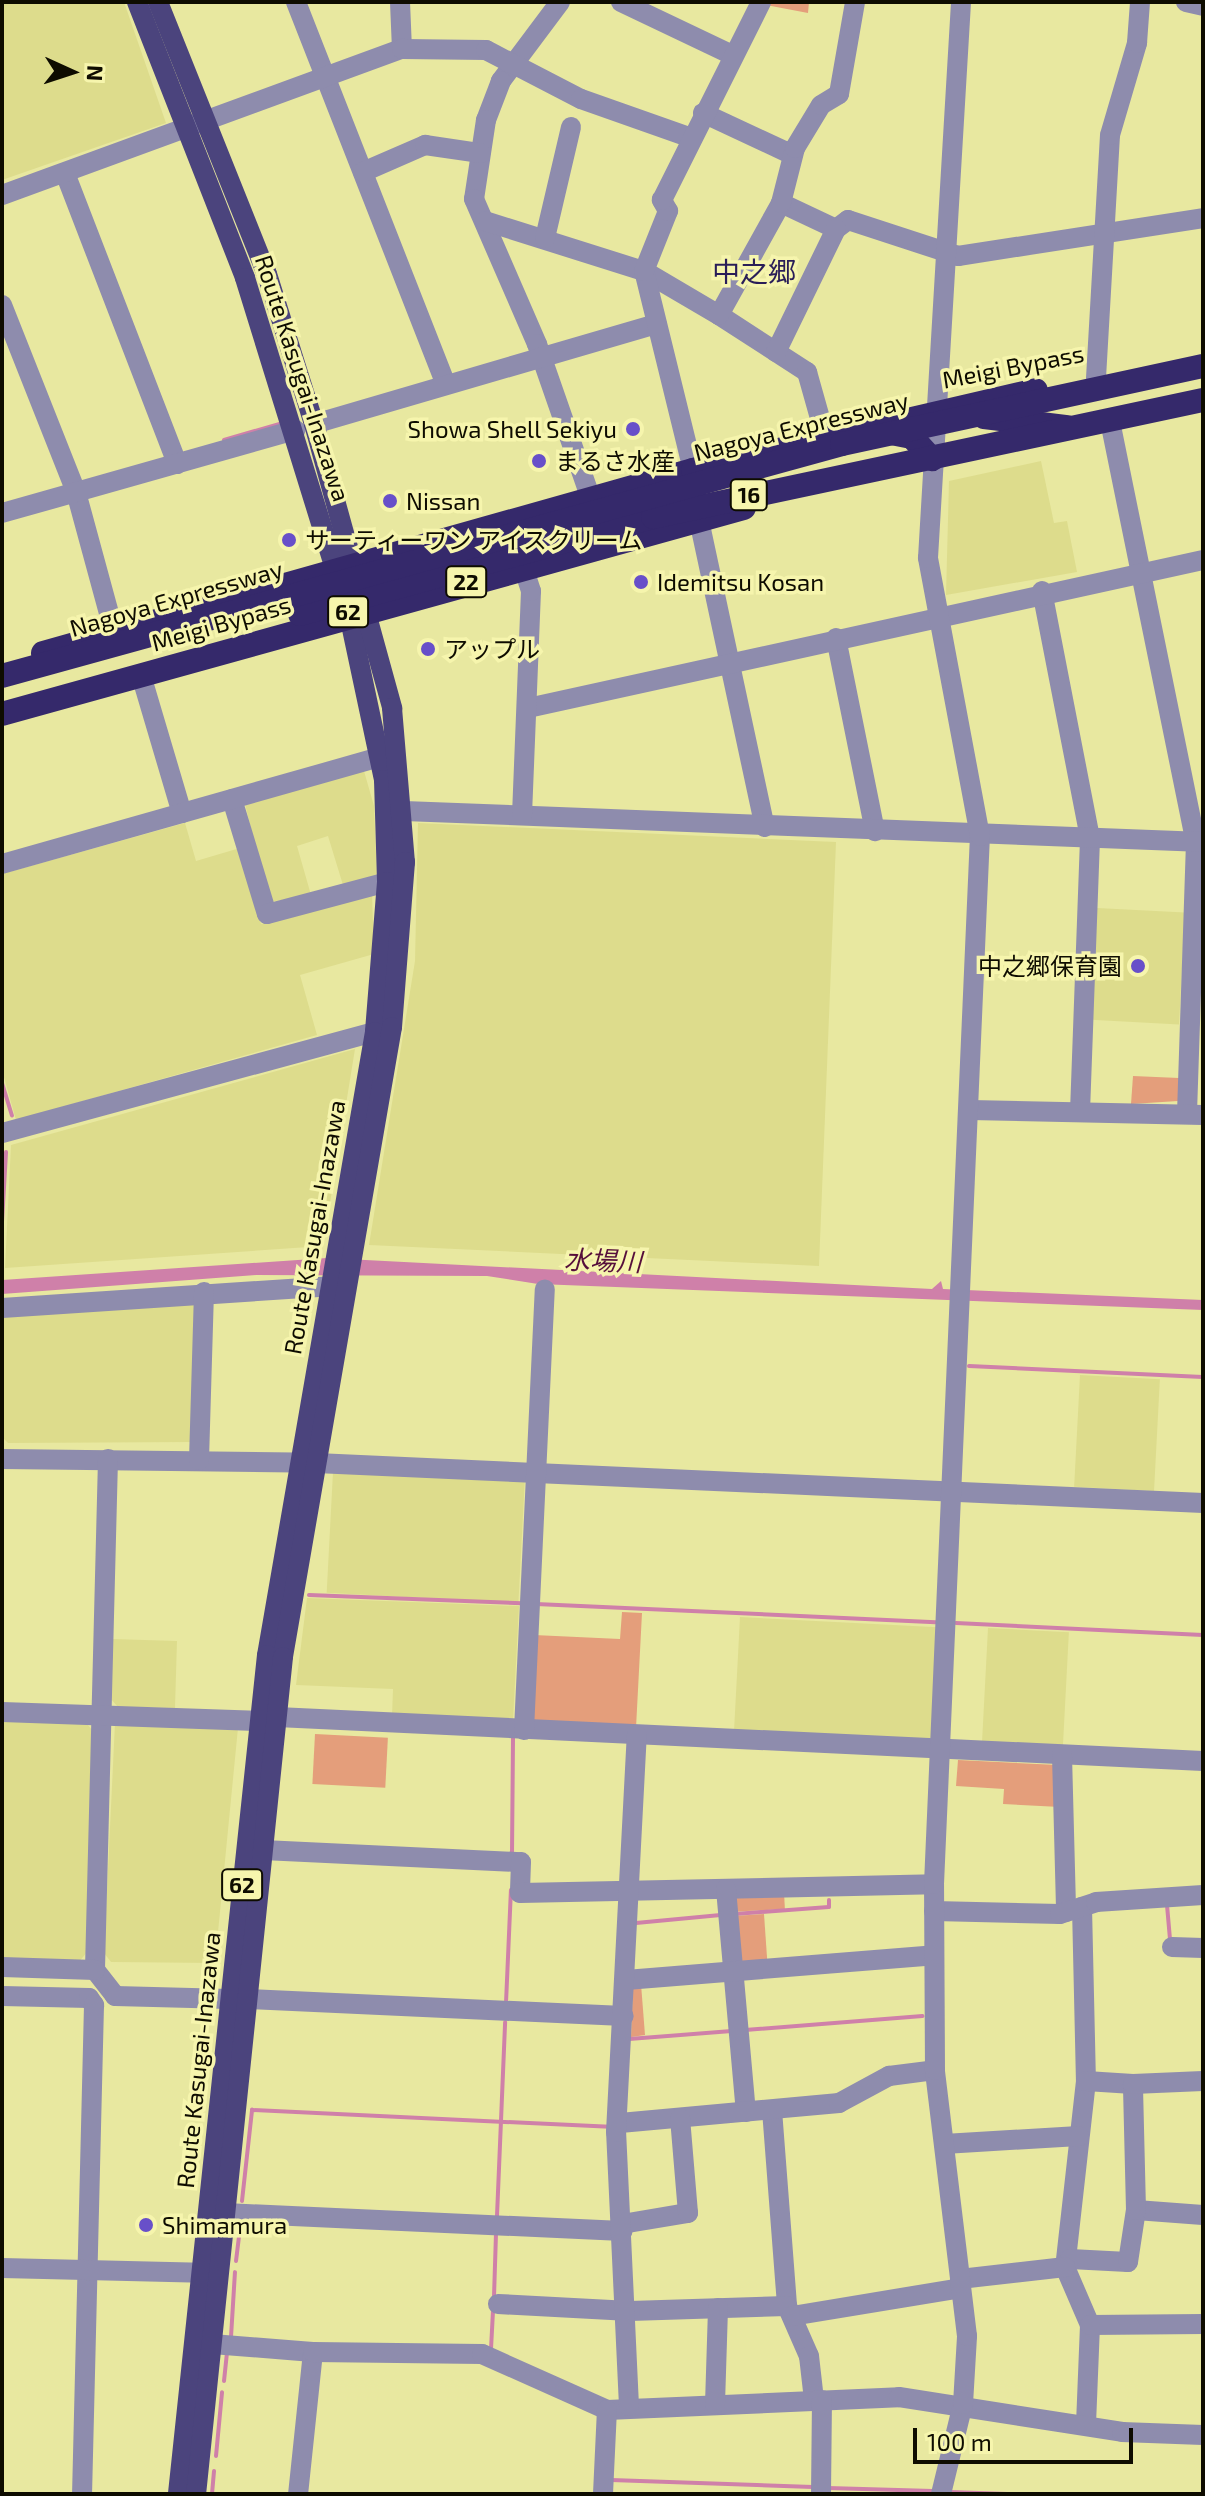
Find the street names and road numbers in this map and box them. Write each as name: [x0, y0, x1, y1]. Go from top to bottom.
street label: Route Kasugai-Inazawa: [250, 251, 356, 505]
street label: Meigi Bypass: [940, 338, 1086, 394]
street label: Nagoya Expressway: [691, 385, 911, 467]
road number: 16: [729, 477, 769, 513]
street label: Nagoya Expressway: [66, 554, 286, 642]
road number: 22: [444, 564, 488, 600]
street label: Meigi Bypass: [148, 589, 294, 657]
road number: 62: [326, 594, 370, 630]
street label: Route Kasugai-Inazawa: [277, 1098, 351, 1356]
road number: 62: [220, 1867, 264, 1903]
street label: Route Kasugai-Inazawa: [170, 1930, 226, 2190]

